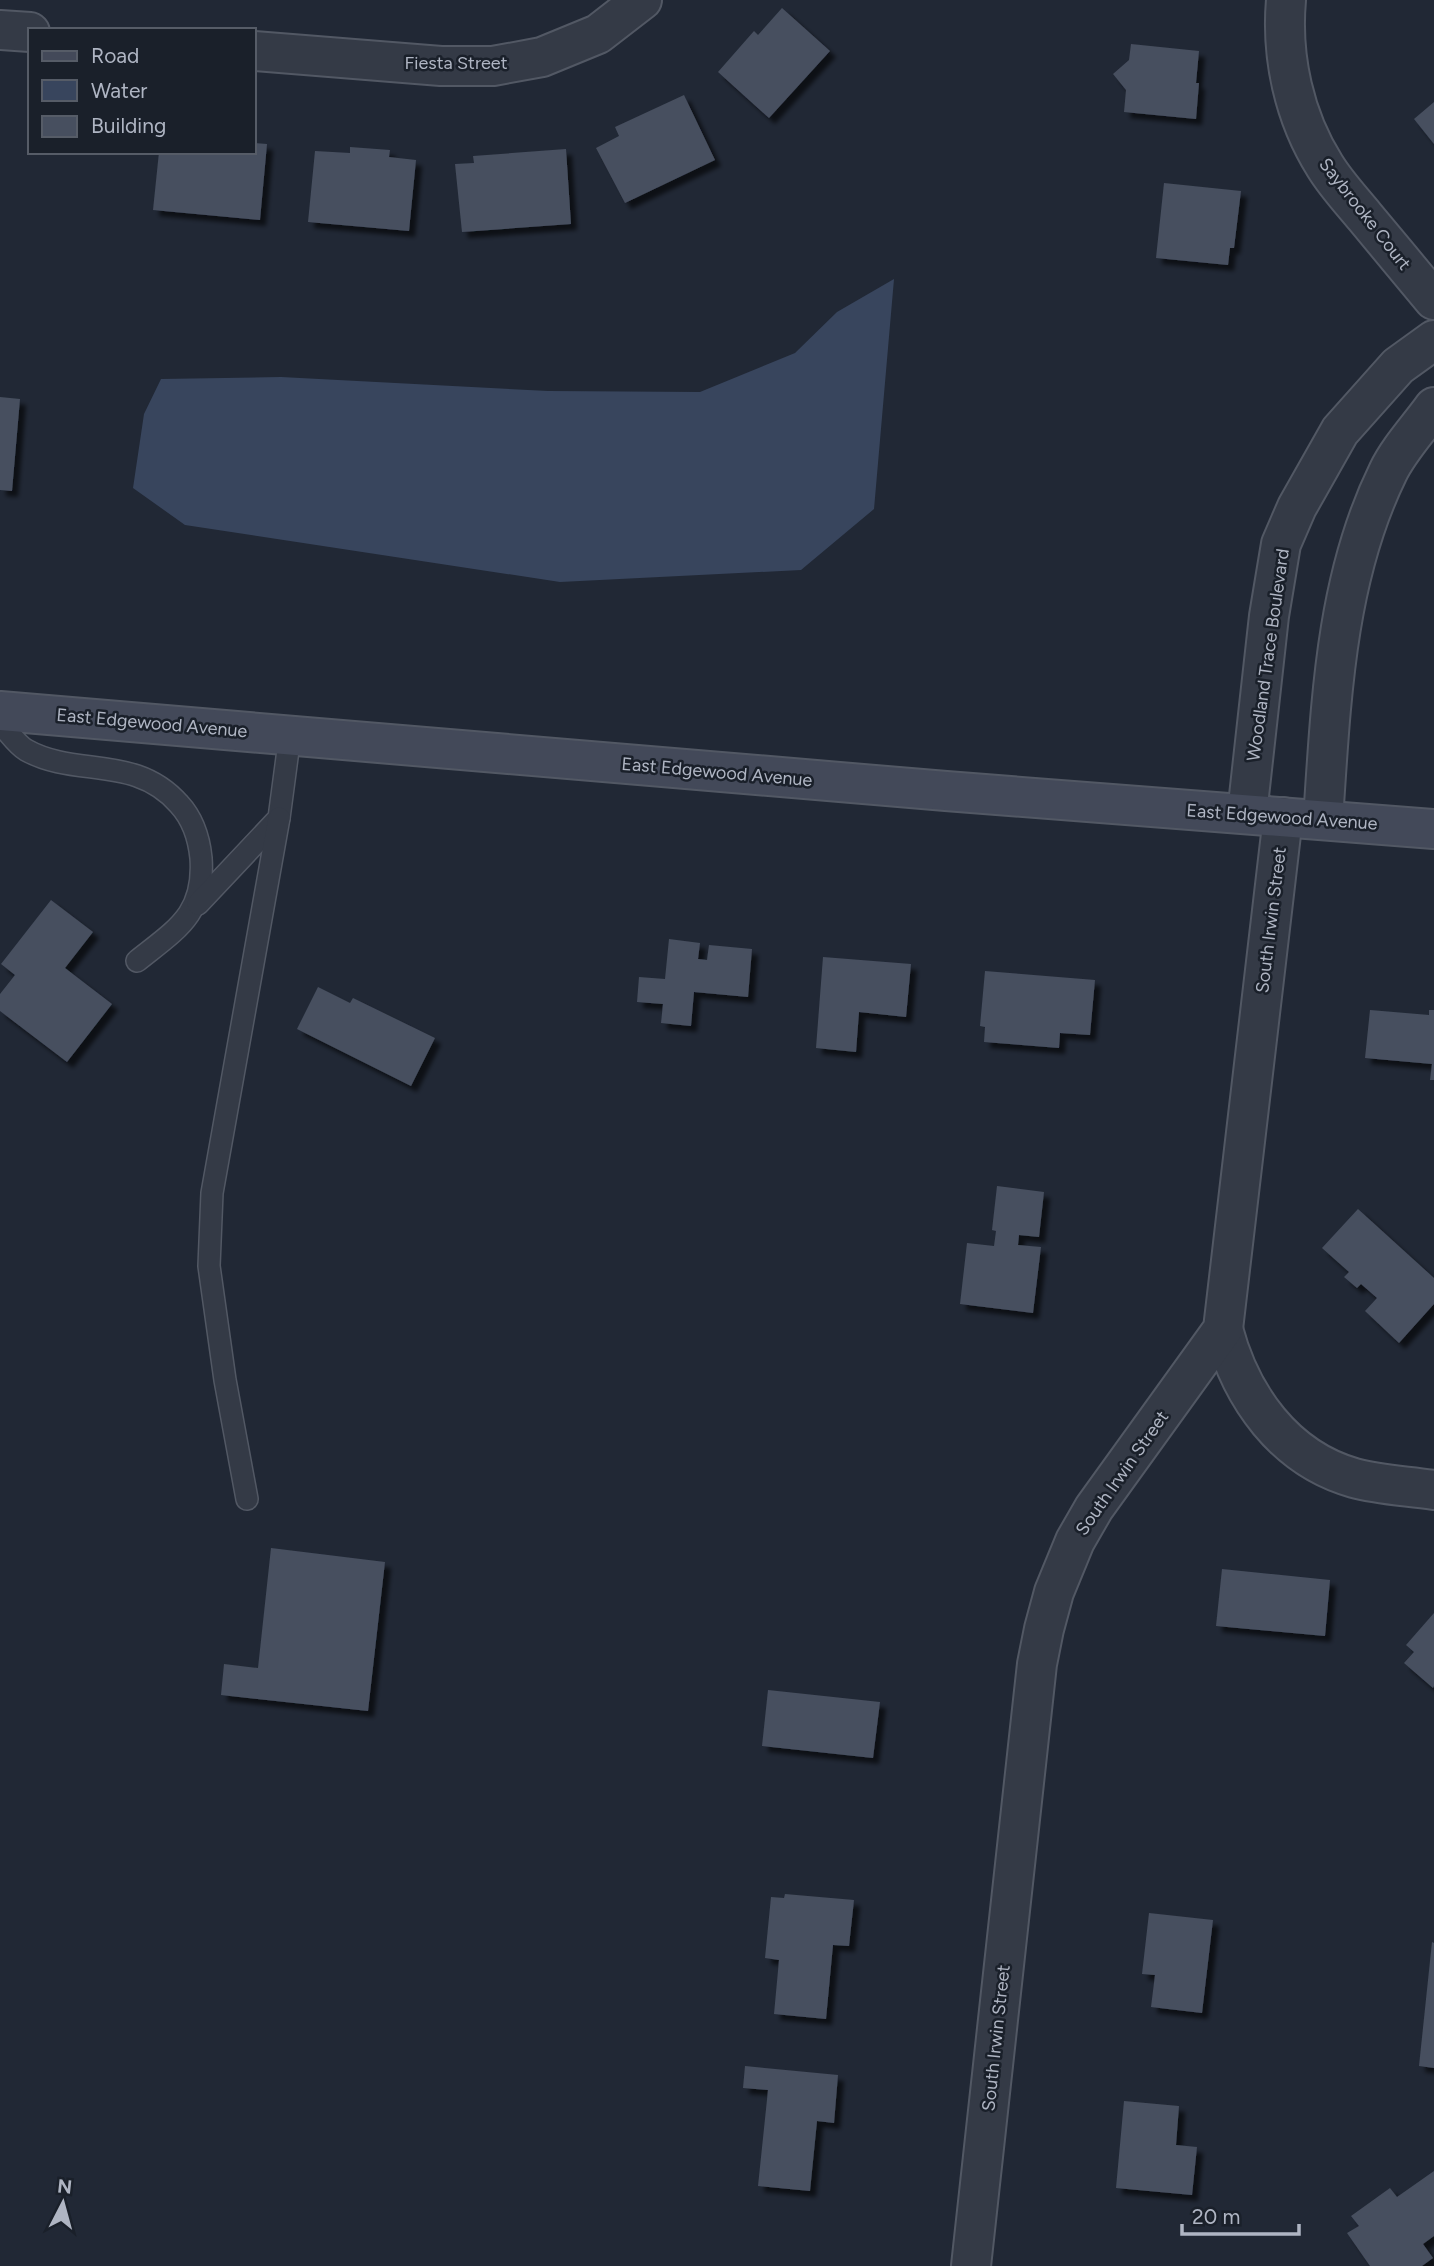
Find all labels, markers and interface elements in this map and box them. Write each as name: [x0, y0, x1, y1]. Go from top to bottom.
legend: [28, 28, 256, 154]
text: Road: [91, 43, 139, 68]
street label: Fiesta Street: [405, 52, 508, 74]
text: Water: [91, 78, 147, 103]
text: Building: [91, 113, 166, 138]
street label: Saybrooke Court: [1314, 154, 1416, 275]
street label: Woodland Trace Boulevard: [1242, 547, 1294, 763]
street label: East Edgewood Avenue: [56, 704, 249, 742]
street label: East Edgewood Avenue: [621, 753, 814, 791]
street label: East Edgewood Avenue: [1186, 799, 1378, 835]
street label: South Irwin Street: [1251, 846, 1291, 994]
street label: South Irwin Street: [1071, 1406, 1173, 1540]
street label: South Irwin Street: [977, 1964, 1015, 2112]
north arrow: [28, 2168, 98, 2238]
text: N: [56, 2174, 73, 2199]
scale bar: [1182, 2192, 1299, 2236]
text: 20 m: [1192, 2204, 1240, 2229]

